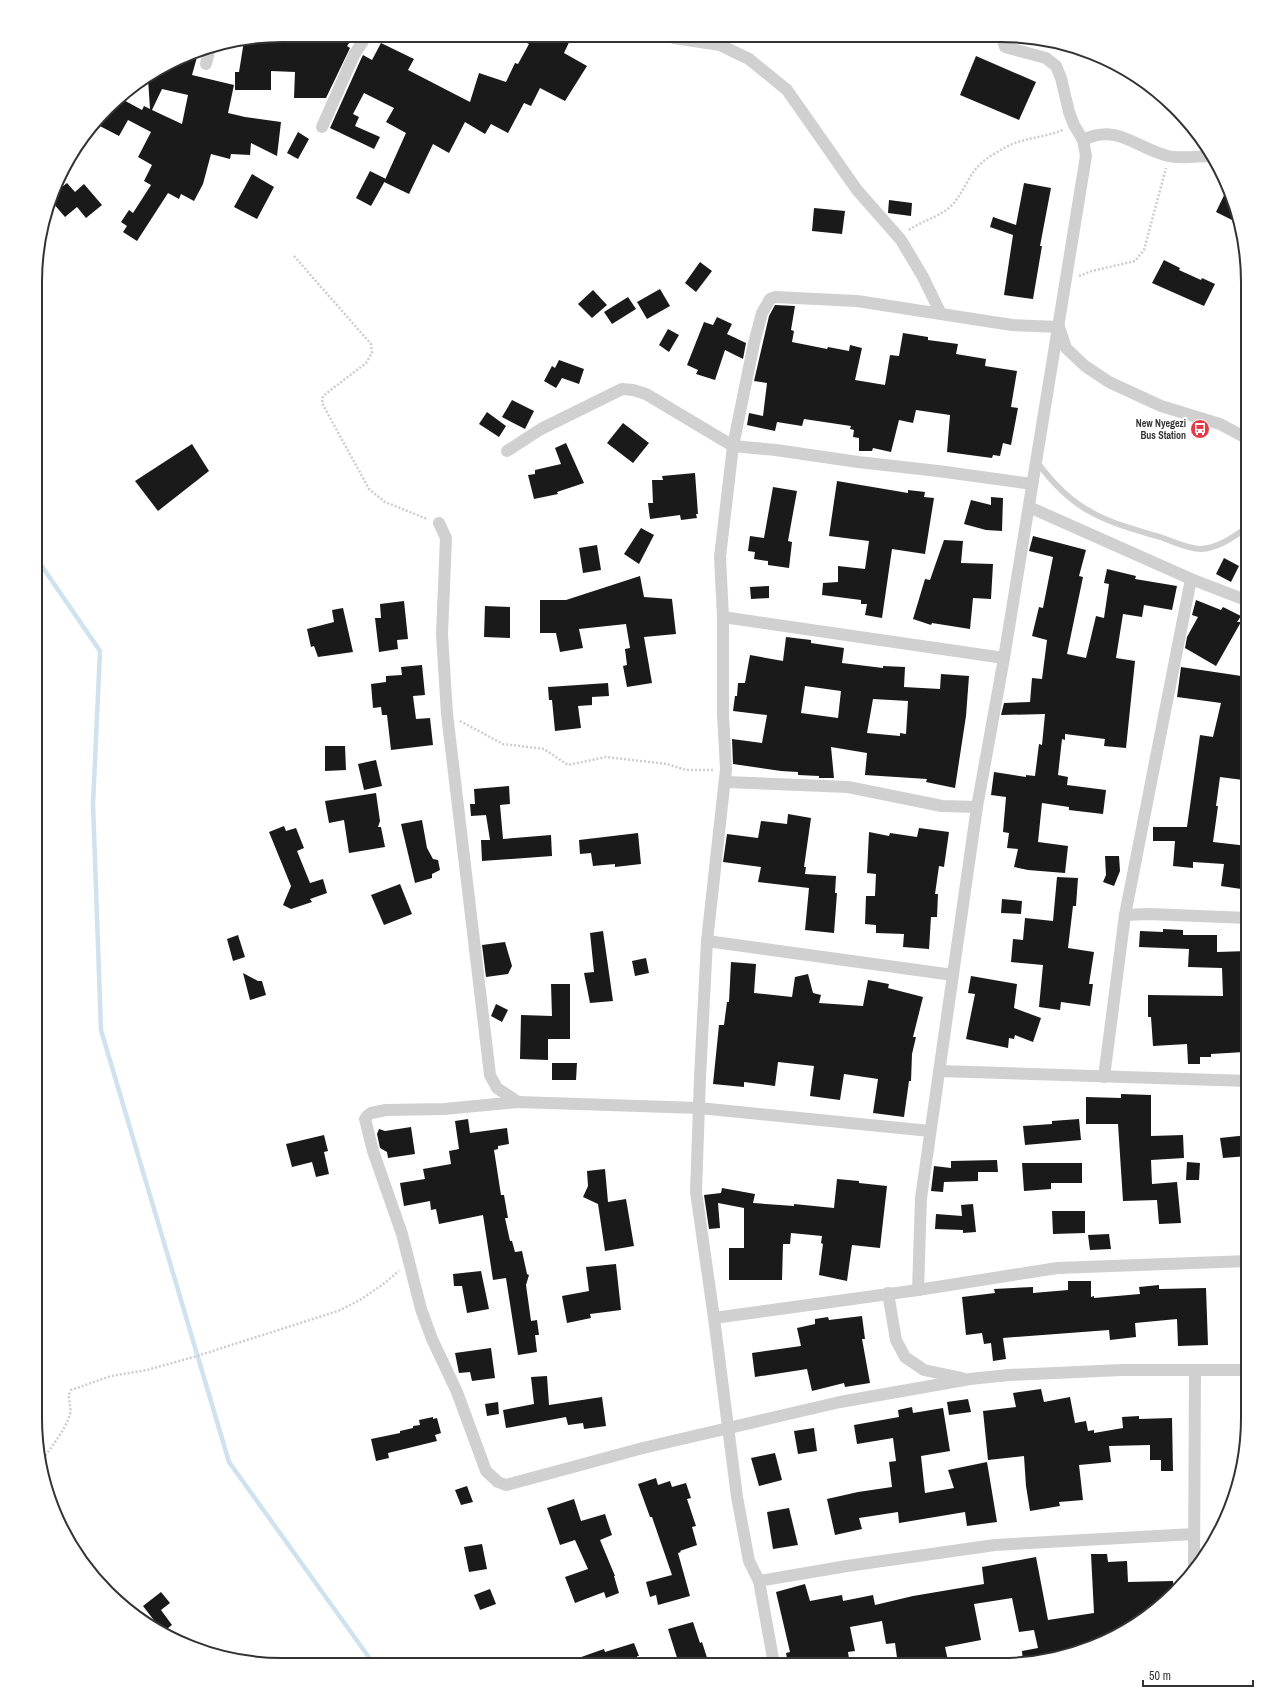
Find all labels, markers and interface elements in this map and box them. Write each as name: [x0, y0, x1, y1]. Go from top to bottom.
place label: New Nyegezi Bus Station: [1136, 417, 1186, 442]
bus stop icon: New Nyegezi Bus Station: [1189, 418, 1211, 440]
scale bar: [1143, 1662, 1253, 1688]
text: 50 m: [1149, 1668, 1171, 1684]

